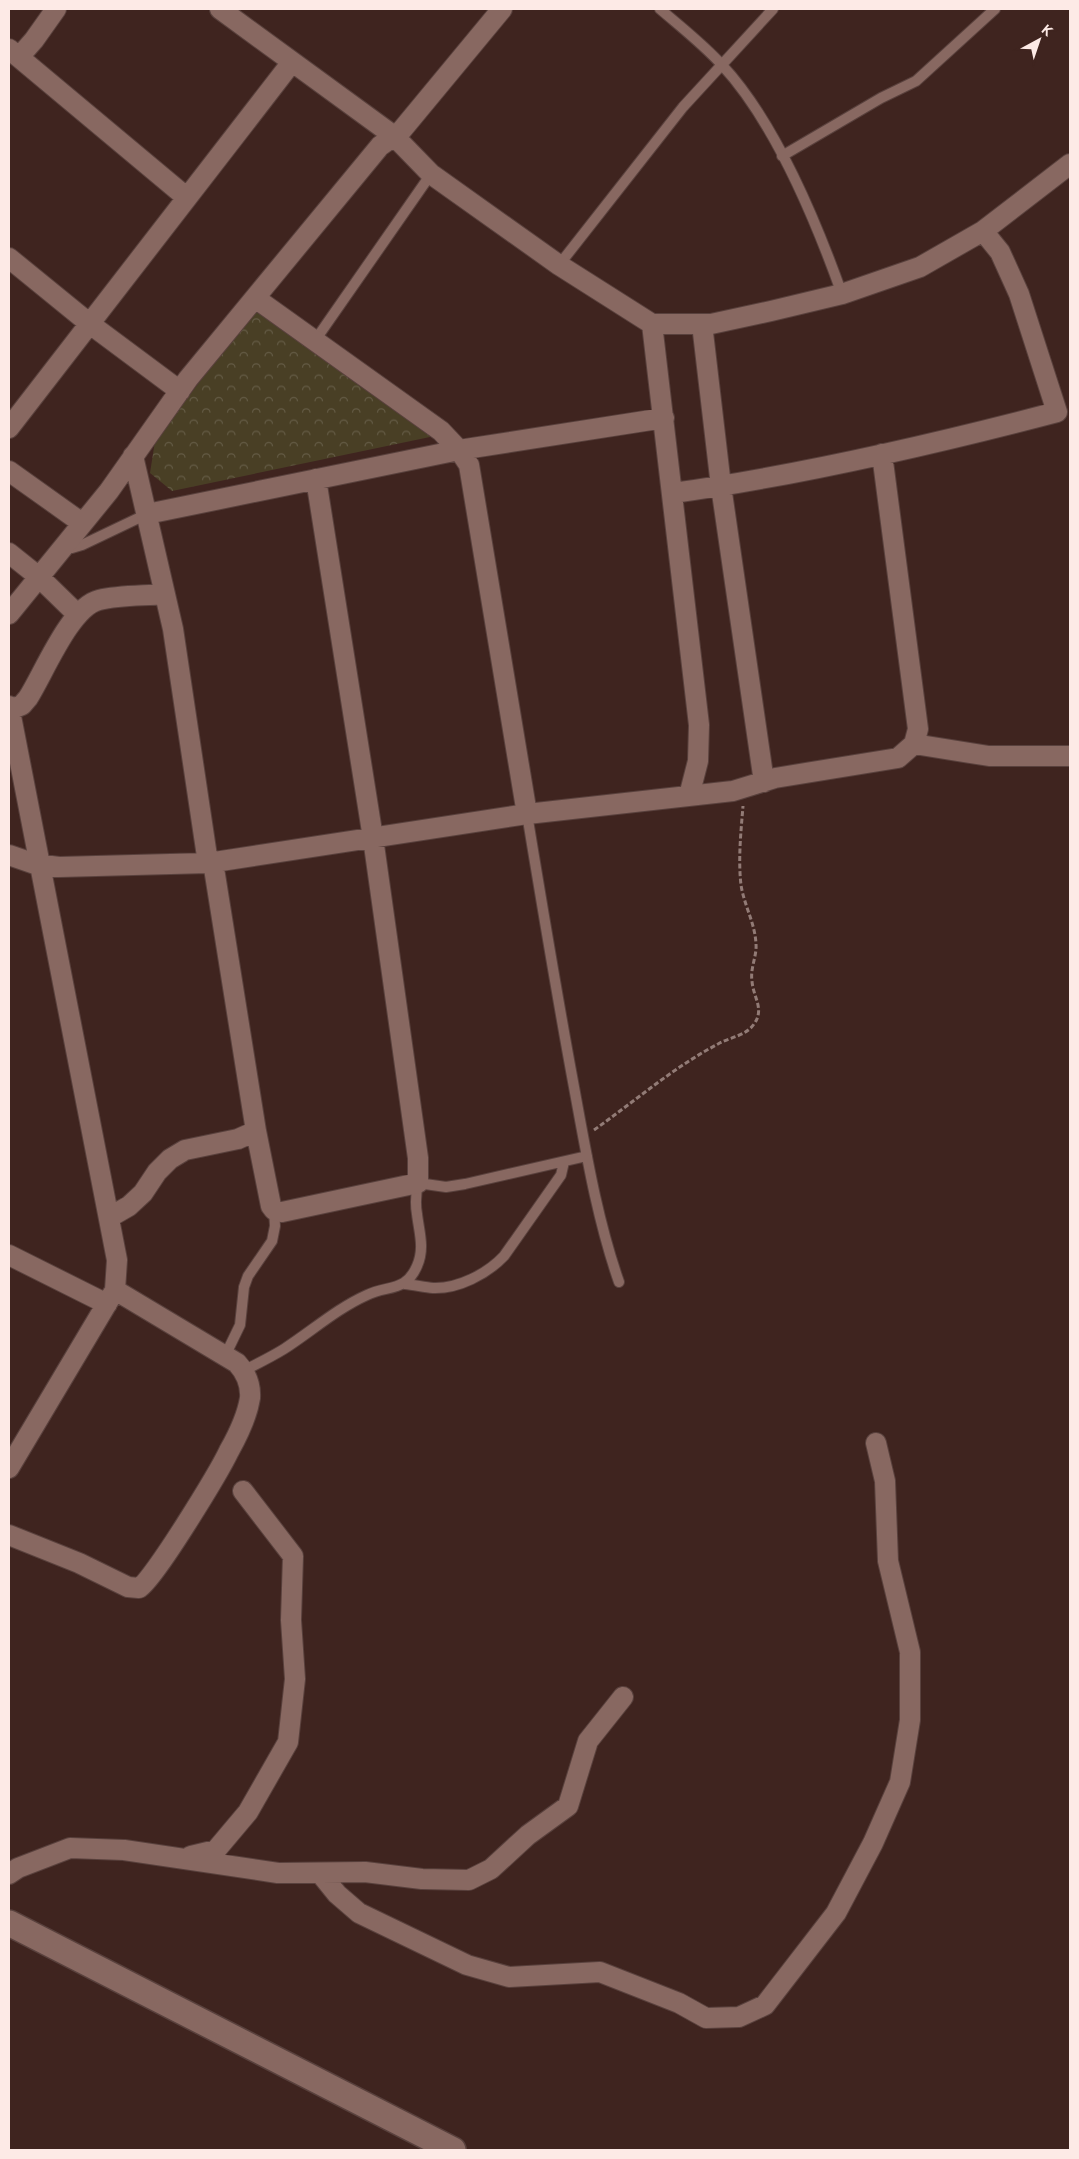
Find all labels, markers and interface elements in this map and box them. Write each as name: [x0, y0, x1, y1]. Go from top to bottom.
north arrow: [1014, 15, 1064, 65]
text: K: [1038, 21, 1057, 40]

